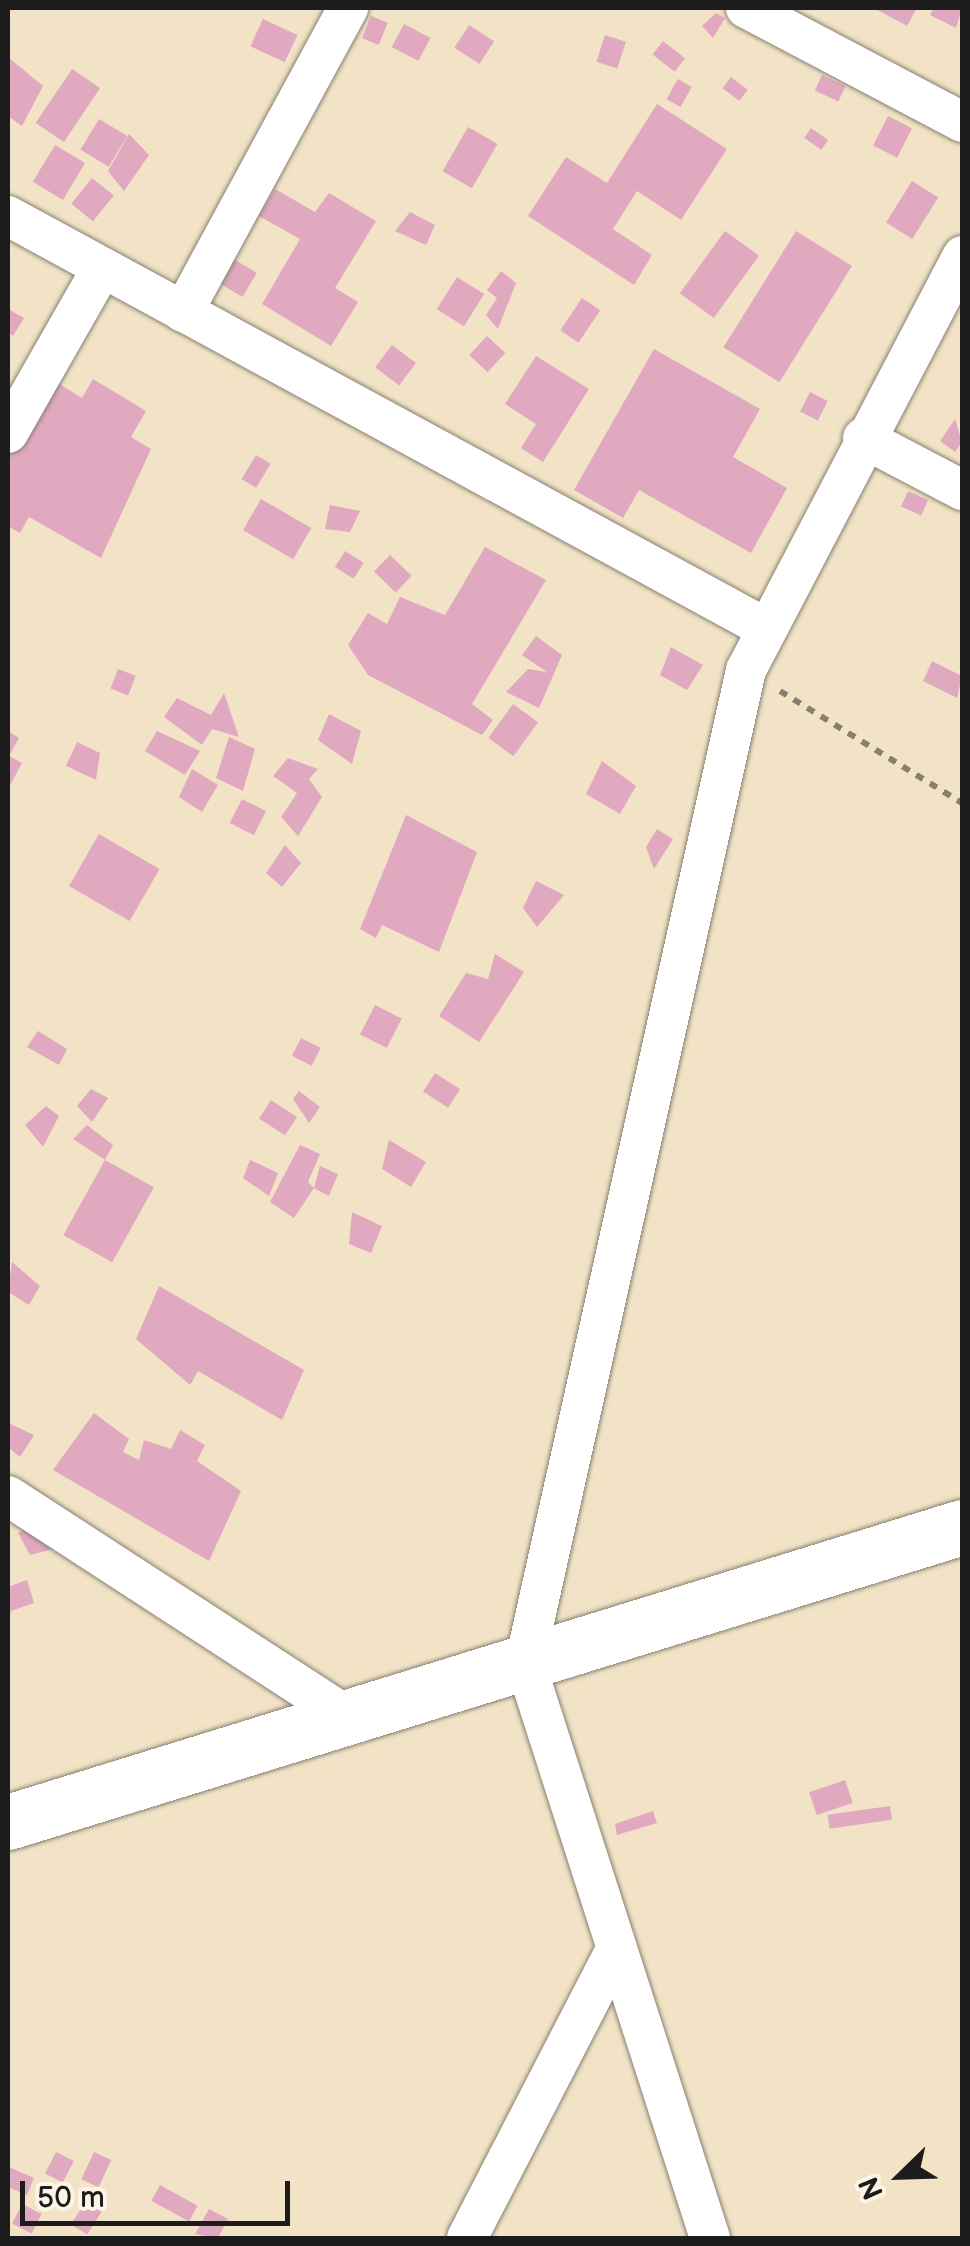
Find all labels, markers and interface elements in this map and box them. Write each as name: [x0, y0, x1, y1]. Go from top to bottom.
north arrow: [850, 2126, 950, 2226]
scale bar: [25, 2161, 295, 2223]
text: N: [853, 2172, 891, 2204]
text: 50 m: [37, 2180, 105, 2216]

